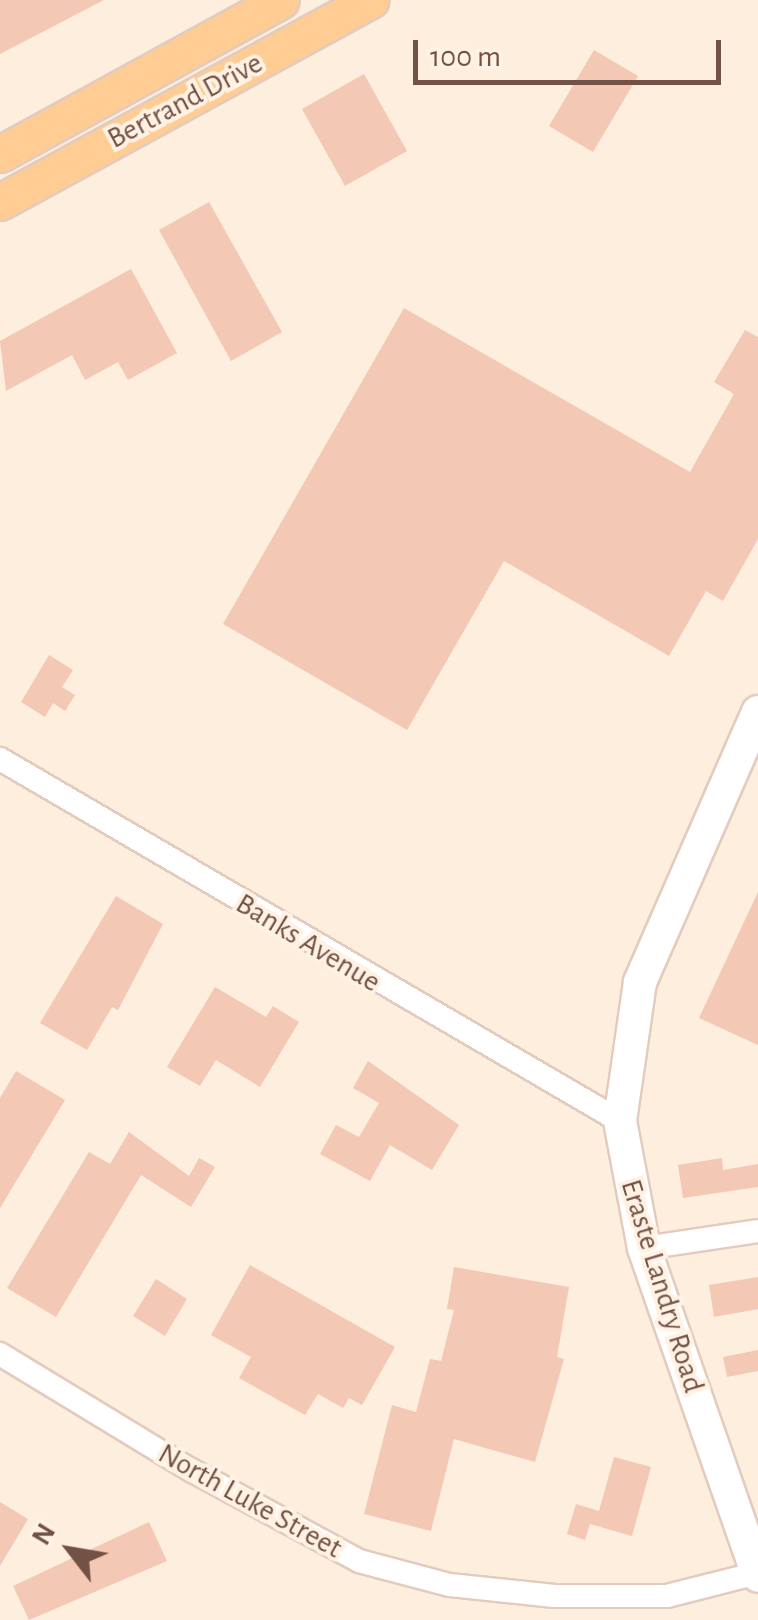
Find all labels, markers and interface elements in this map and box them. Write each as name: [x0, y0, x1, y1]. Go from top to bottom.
scale bar: [418, 20, 726, 82]
text: 100 m: [430, 42, 501, 72]
street label: Bertrand Drive: [101, 45, 269, 157]
street label: Banks Avenue: [229, 886, 387, 1000]
street label: Eraste Landry Road: [612, 1175, 712, 1397]
street label: North Luke Street: [152, 1436, 348, 1566]
north arrow: [20, 1500, 120, 1600]
text: N: [27, 1519, 61, 1550]

